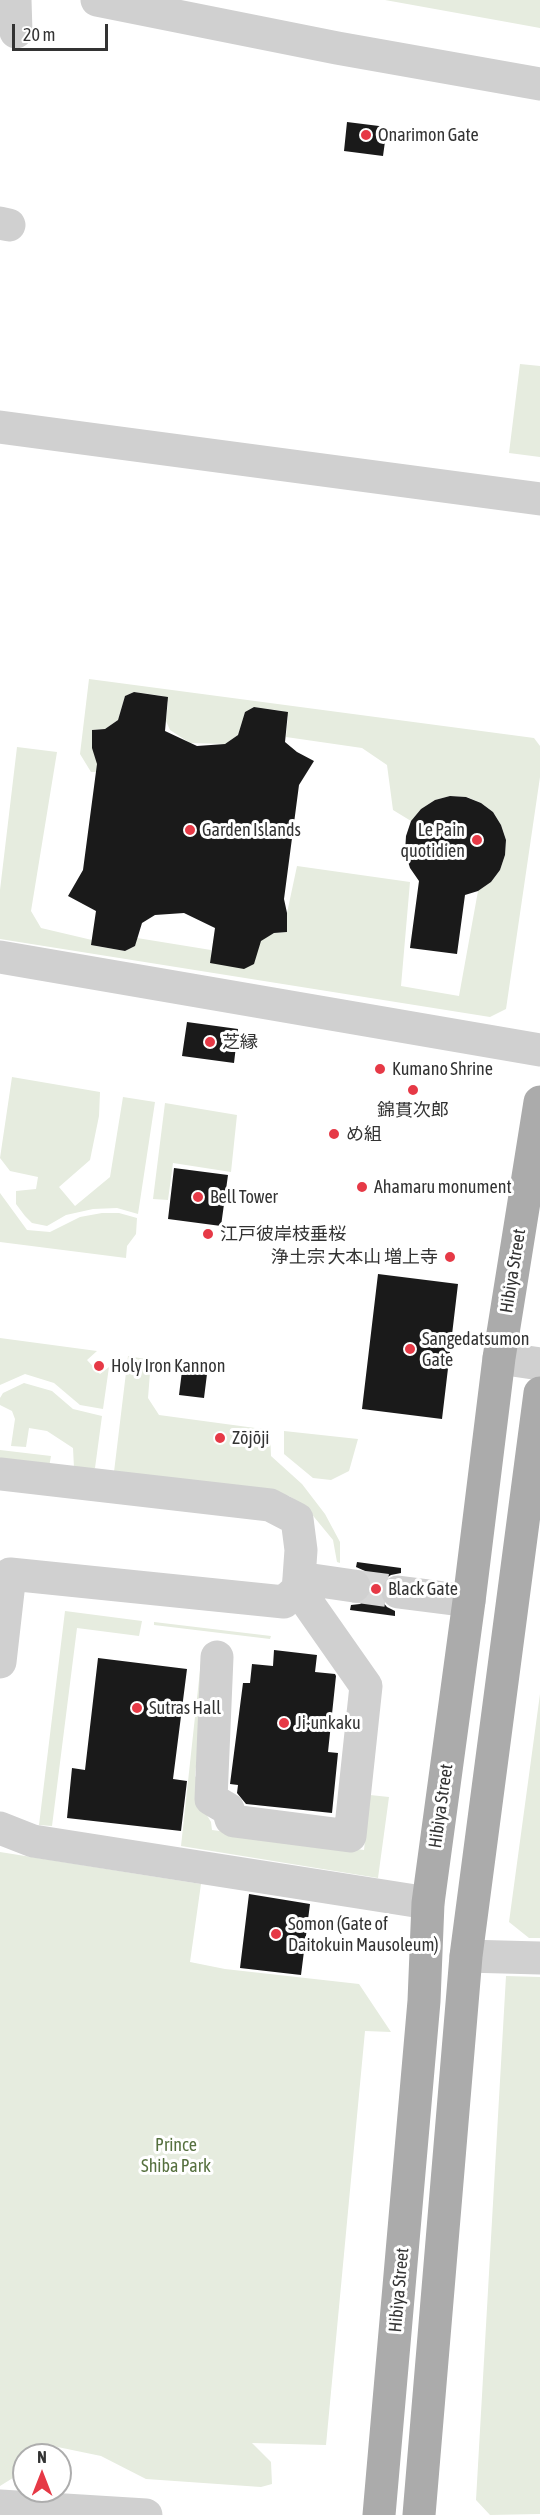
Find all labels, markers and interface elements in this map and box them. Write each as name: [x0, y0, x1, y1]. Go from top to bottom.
scale bar: [15, 12, 111, 50]
text: 20 m: [23, 24, 55, 45]
place label: Onarimon Gate: [378, 124, 479, 146]
marker: Onarimon Gate: [359, 128, 373, 142]
place label: Garden Islands: [202, 819, 301, 841]
place label: Le Pain quotidien: [400, 819, 465, 862]
marker: Garden Islands: [183, 823, 197, 837]
marker: Le Pain quotidien: [470, 833, 484, 847]
place label: 芝縁: [222, 1031, 258, 1053]
marker: 芝縁: [203, 1035, 217, 1049]
place label: Kumano Shrine: [392, 1058, 493, 1080]
marker: Kumano Shrine: [373, 1062, 387, 1076]
marker: 錦貫次郎: [406, 1083, 420, 1097]
place label: 錦貫次郎: [377, 1099, 449, 1121]
place label: め組: [346, 1123, 382, 1145]
marker: め組: [327, 1127, 341, 1141]
place label: Ahamaru monument: [374, 1176, 512, 1198]
marker: Ahamaru monument: [355, 1180, 369, 1194]
place label: Bell Tower: [210, 1186, 278, 1208]
marker: Bell Tower: [191, 1190, 205, 1204]
place label: 江戸彼岸枝垂桜: [220, 1223, 346, 1245]
marker: 江戸彼岸枝垂桜: [201, 1227, 215, 1241]
street label: Hibiya Street: [496, 1227, 530, 1315]
place label: 浄土宗 大本山 増上寺: [271, 1246, 438, 1268]
marker: 浄土宗 大本山 増上寺: [443, 1250, 457, 1264]
place label: Sangedatsumon Gate: [422, 1328, 529, 1370]
marker: Sangedatsumon Gate: [403, 1342, 417, 1356]
place label: Holy Iron Kannon: [111, 1355, 225, 1377]
marker: Holy Iron Kannon: [92, 1359, 106, 1373]
place label: Zōjōji: [232, 1427, 269, 1449]
marker: Zōjōji: [213, 1431, 227, 1445]
place label: Black Gate: [388, 1578, 458, 1600]
marker: Black Gate: [369, 1582, 383, 1596]
place label: Sutras Hall: [149, 1697, 221, 1719]
marker: Sutras Hall: [130, 1701, 144, 1715]
place label: Ji-unkaku: [296, 1712, 361, 1734]
marker: Ji-unkaku: [277, 1716, 291, 1730]
street label: Hibiya Street: [424, 1762, 458, 1850]
place label: Somon (Gate of Daitokuin Mausoleum): [288, 1913, 439, 1956]
marker: Somon (Gate of Daitokuin Mausoleum): [269, 1927, 283, 1941]
park label: Prince Shiba Park: [141, 2134, 211, 2176]
street label: Hibiya Street: [385, 2247, 413, 2333]
north arrow: [12, 2443, 72, 2503]
text: N: [37, 2448, 47, 2466]

